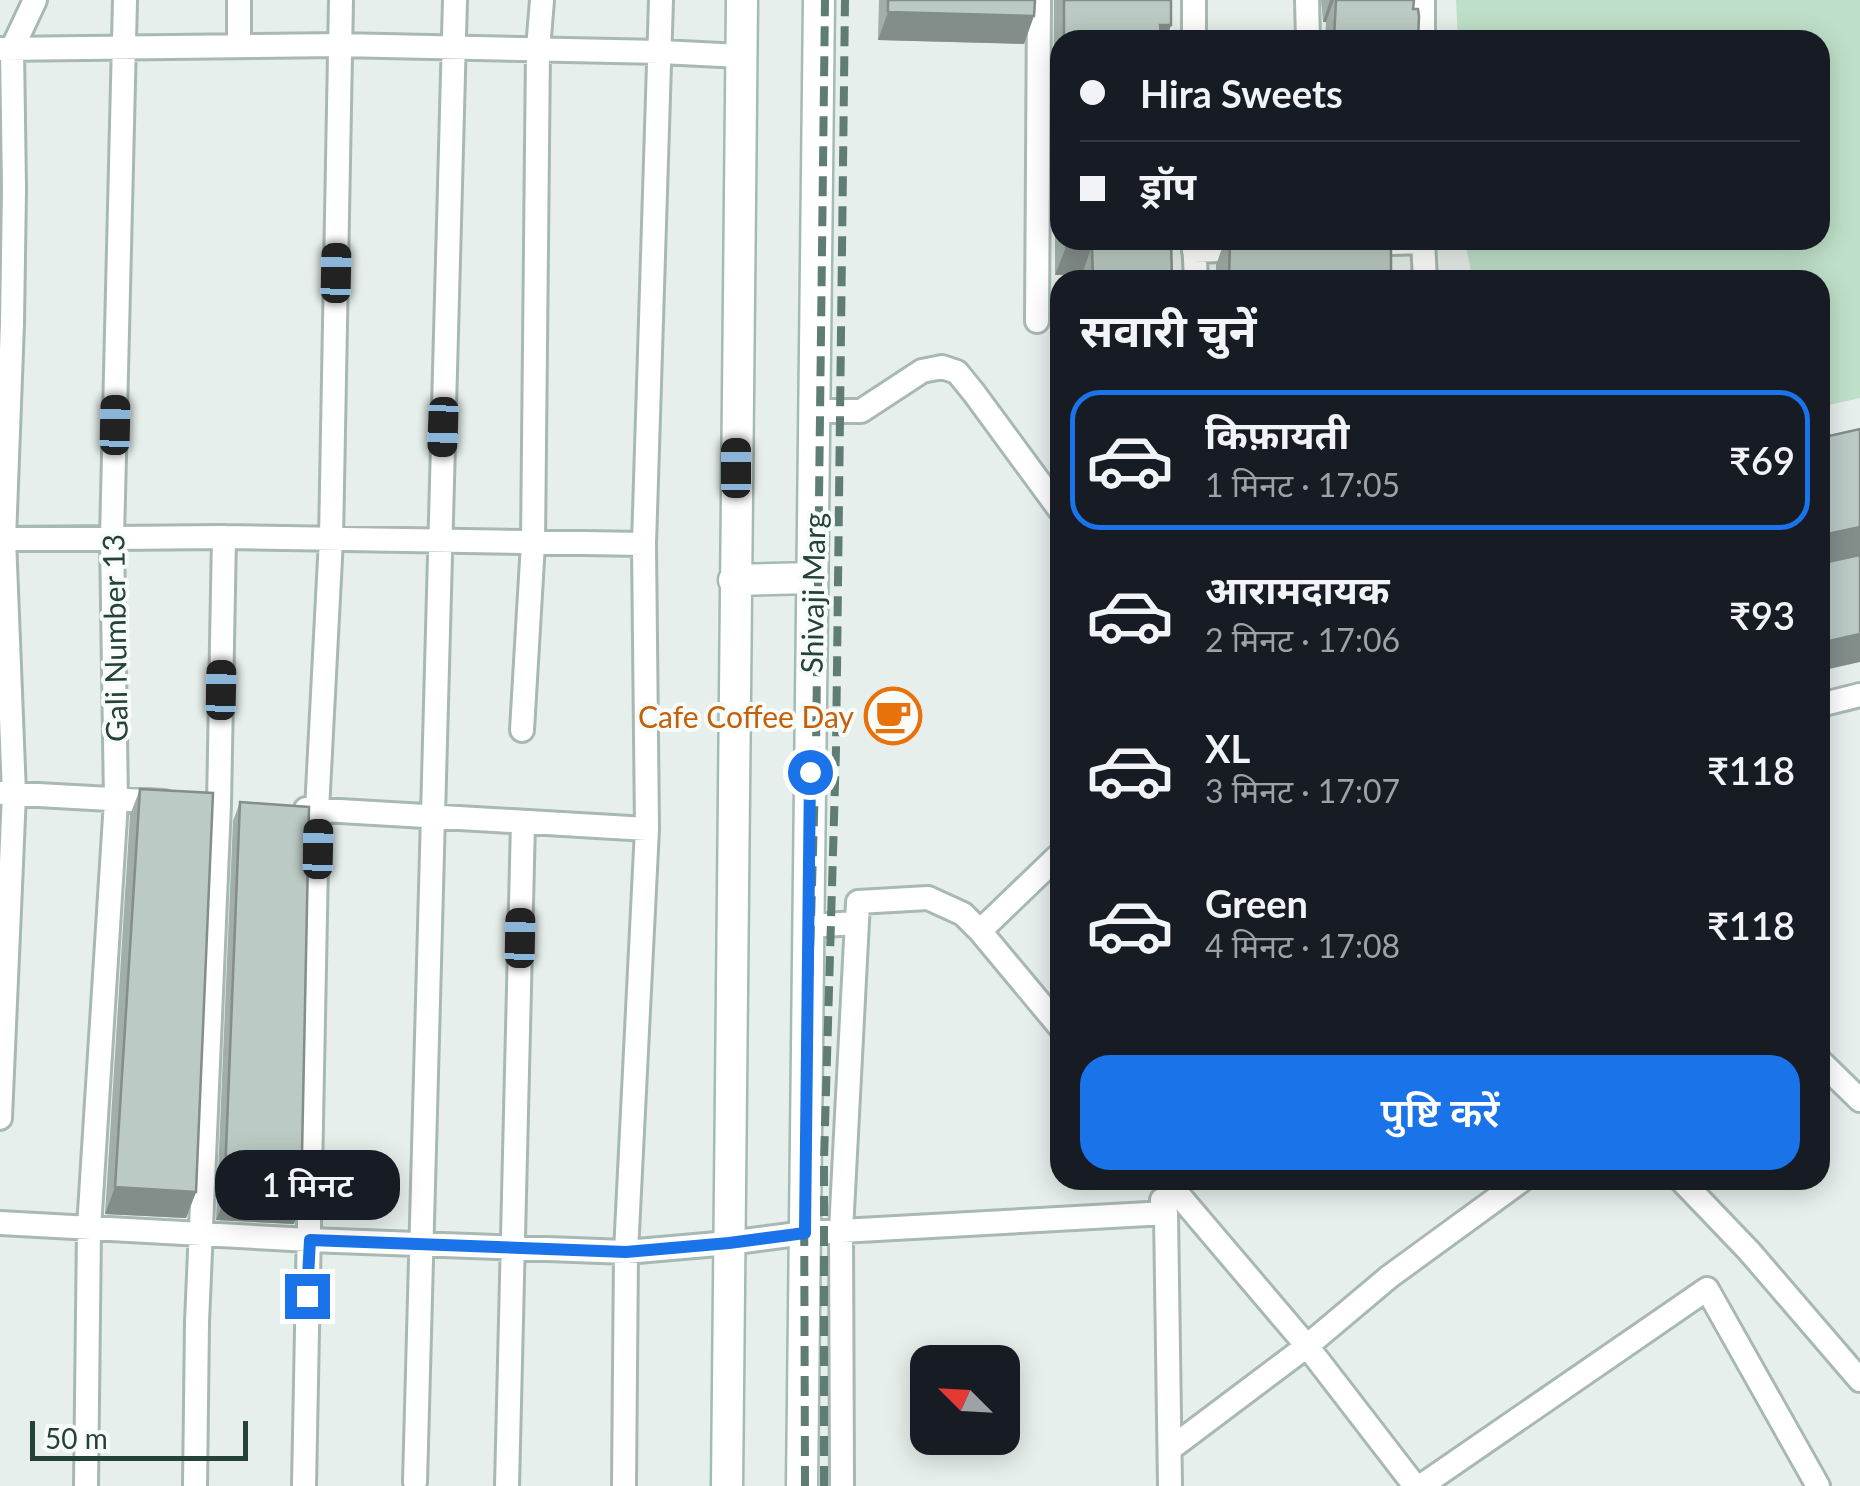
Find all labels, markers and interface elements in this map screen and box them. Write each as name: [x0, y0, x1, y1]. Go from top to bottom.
text: Hira Sweets: [1140, 70, 1343, 116]
text: ड्रॉप: [1140, 162, 1196, 208]
car: [320, 243, 352, 303]
text: सवारी चुनें: [1080, 303, 1257, 357]
car: [99, 395, 131, 455]
car: [427, 396, 459, 458]
text: किफ़ायती: [1205, 411, 1349, 457]
icon: car: [1085, 415, 1175, 505]
text: ₹69: [1729, 437, 1795, 483]
car: [721, 438, 751, 498]
text: 1 मिनट · 17:05: [1205, 465, 1400, 504]
street label: Shivaji Marg: [793, 512, 831, 674]
street label: Gali Number 13: [94, 534, 134, 742]
text: आरामदायक: [1205, 566, 1389, 612]
icon: car: [1085, 570, 1175, 660]
text: ₹93: [1729, 592, 1795, 638]
text: 2 मिनट · 17:06: [1205, 620, 1400, 659]
car: [205, 660, 237, 720]
cafe icon: Cafe Coffee Day: [863, 686, 923, 746]
place label: Cafe Coffee Day: [638, 698, 855, 734]
icon: car: [1085, 725, 1175, 815]
text: XL: [1205, 725, 1250, 771]
text: ₹118: [1707, 747, 1795, 793]
route start: [788, 750, 833, 795]
text: 3 मिनट · 17:07: [1205, 771, 1400, 810]
car: [302, 819, 334, 879]
icon: car: [1085, 880, 1175, 970]
text: Green: [1205, 880, 1308, 926]
text: ₹118: [1707, 902, 1795, 948]
car: [504, 908, 536, 968]
text: 4 मिनट · 17:08: [1205, 926, 1400, 965]
button: पुष्टि करें: [1080, 1055, 1800, 1170]
callout: 1 मिनट: [214, 1151, 400, 1221]
text: 1 मिनट: [262, 1165, 353, 1204]
route end: [285, 1274, 330, 1319]
north arrow: [910, 1345, 1020, 1455]
map controls: [910, 1345, 1020, 1455]
scale bar: [30, 1416, 248, 1460]
text: 50 m: [45, 1421, 108, 1455]

